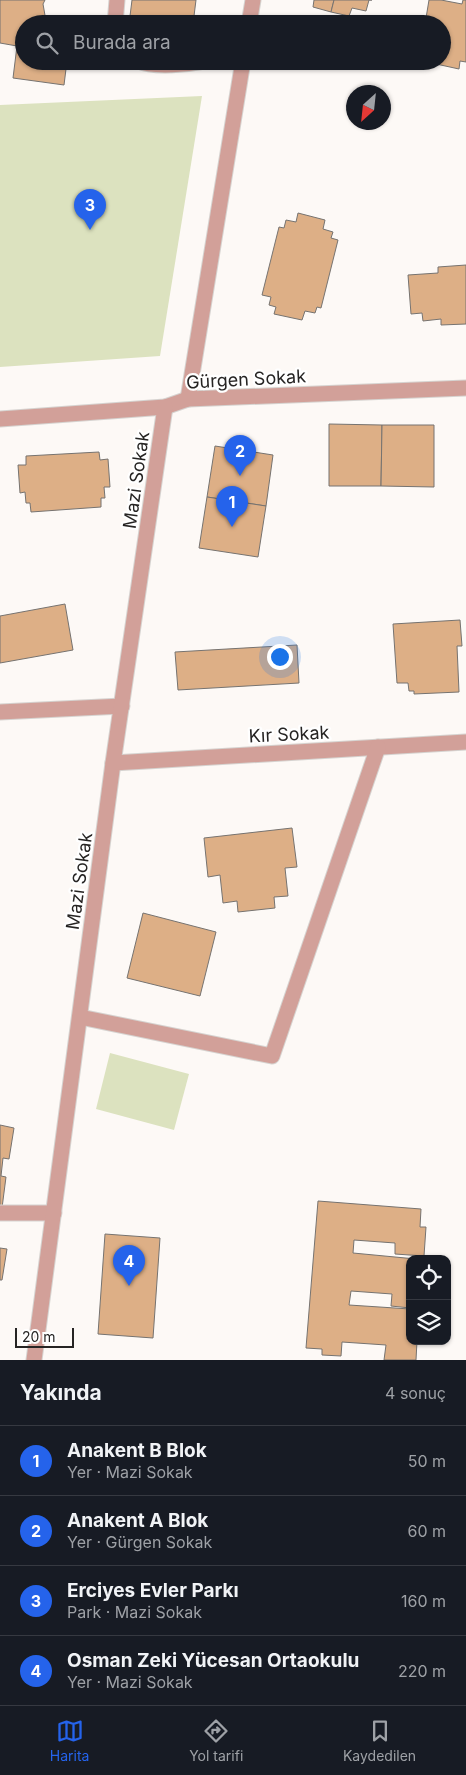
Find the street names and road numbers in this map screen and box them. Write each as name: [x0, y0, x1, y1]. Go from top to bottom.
street label: Gürgen Sokak: [186, 365, 307, 393]
street label: Mazi Sokak: [119, 430, 153, 530]
street label: Kır Sokak: [248, 721, 330, 747]
street label: Mazi Sokak: [62, 831, 96, 931]

